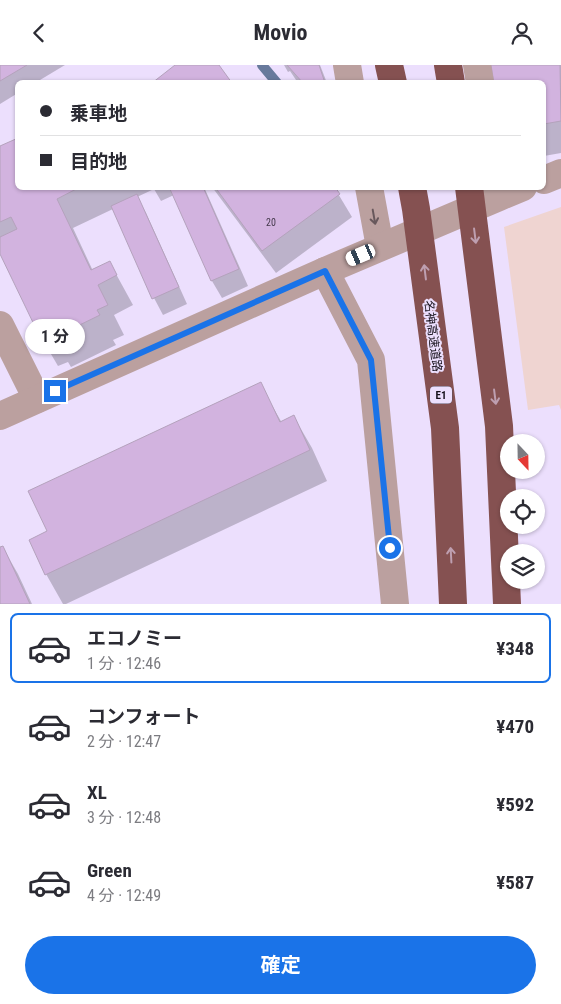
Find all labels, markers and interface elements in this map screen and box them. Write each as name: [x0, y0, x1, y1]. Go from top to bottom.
icon: back: [25, 19, 53, 47]
icon: person: [508, 19, 536, 47]
text: Movio: [254, 20, 307, 45]
text: 乗車地: [70, 102, 127, 125]
text: 目的地: [70, 150, 127, 173]
one-way arrow: [370, 209, 380, 225]
house number: 20: [266, 217, 276, 228]
one-way arrow: [470, 228, 480, 244]
car: [344, 242, 377, 268]
one-way arrow: [420, 264, 430, 280]
street label: 名神高速道路: [422, 299, 444, 373]
callout: 1 分: [25, 319, 85, 353]
text: 1 分: [41, 327, 69, 346]
route end: [44, 380, 66, 402]
road number: E1: [430, 387, 452, 403]
one-way arrow: [490, 389, 500, 405]
north arrow: [500, 434, 545, 479]
map controls: [500, 434, 545, 589]
button: locate: [500, 489, 545, 534]
route start: [379, 537, 401, 559]
button: layers: [500, 544, 545, 589]
one-way arrow: [446, 548, 456, 564]
icon: car: [27, 626, 72, 671]
text: エコノミー: [87, 627, 182, 650]
text: ¥348: [496, 637, 534, 660]
text: 1 分 · 12:46: [87, 654, 161, 673]
icon: car: [27, 704, 72, 749]
text: コンフォート: [87, 705, 200, 728]
text: ¥470: [496, 715, 534, 738]
text: 2 分 · 12:47: [87, 732, 161, 751]
text: XL: [87, 781, 107, 804]
icon: car: [27, 782, 72, 827]
text: ¥592: [496, 793, 534, 816]
text: 3 分 · 12:48: [87, 808, 161, 827]
text: Green: [87, 859, 132, 882]
icon: car: [27, 860, 72, 905]
text: ¥587: [496, 871, 534, 894]
text: 4 分 · 12:49: [87, 886, 161, 905]
button: 確定: [25, 936, 536, 994]

